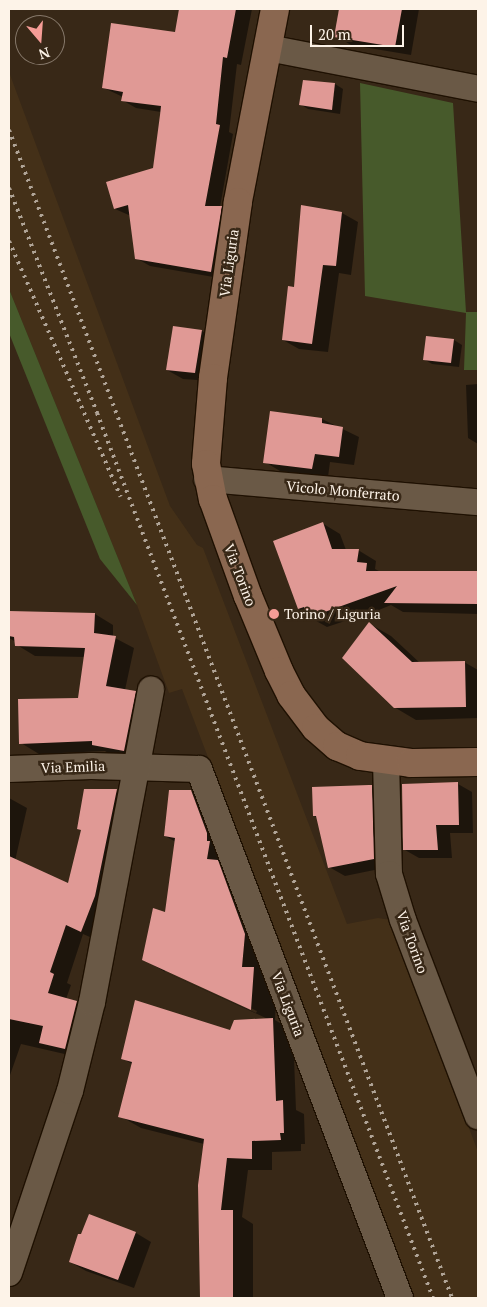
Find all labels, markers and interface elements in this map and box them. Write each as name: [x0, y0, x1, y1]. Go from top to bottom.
north arrow: [15, 15, 65, 65]
scale bar: [312, 15, 406, 47]
text: 20 m: [318, 24, 351, 44]
text: N: [36, 43, 52, 64]
street label: Via Liguria: [216, 228, 242, 298]
street label: Vicolo Monferrato: [286, 478, 400, 504]
street label: Via Torino: [220, 541, 260, 609]
place label: Torino / Liguria: [284, 606, 381, 622]
marker: Torino / Liguria: [268, 608, 280, 620]
street label: Via Emilia: [41, 757, 105, 777]
street label: Via Torino: [393, 908, 431, 976]
street label: Via Liguria: [268, 969, 308, 1039]

